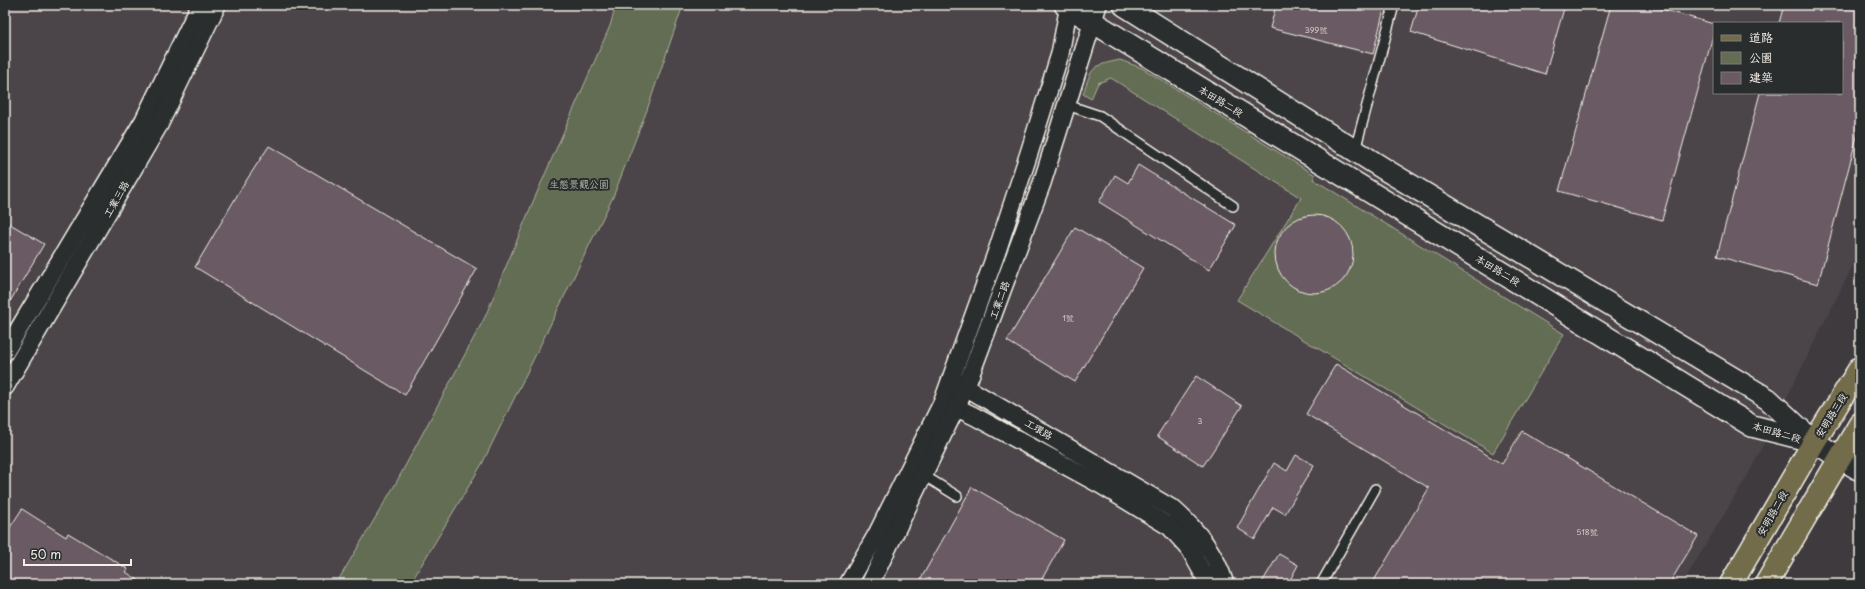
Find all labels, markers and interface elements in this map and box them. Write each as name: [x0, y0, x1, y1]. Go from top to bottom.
legend: [1713, 22, 1843, 94]
house number: 399號: [1305, 24, 1327, 36]
text: 道路: [1749, 28, 1773, 46]
text: 公園: [1749, 48, 1773, 66]
text: 建築: [1749, 68, 1773, 86]
street label: 本田路二段: [1196, 81, 1247, 120]
park label: 生態景觀公園: [549, 176, 609, 191]
street label: 工業三路: [99, 178, 132, 220]
street label: 本田路二段: [1473, 250, 1524, 289]
street label: 工業二路: [985, 278, 1012, 321]
house number: 1號: [1062, 312, 1074, 324]
street label: 安明路三段: [1811, 390, 1850, 440]
street label: 工環路: [1023, 414, 1056, 443]
house number: 3: [1197, 415, 1203, 427]
street label: 本田路二段: [1751, 417, 1803, 446]
street label: 安明路二段: [1753, 487, 1791, 538]
house number: 518號: [1576, 526, 1598, 538]
scale bar: [24, 541, 131, 567]
text: 50 m: [30, 545, 61, 563]

